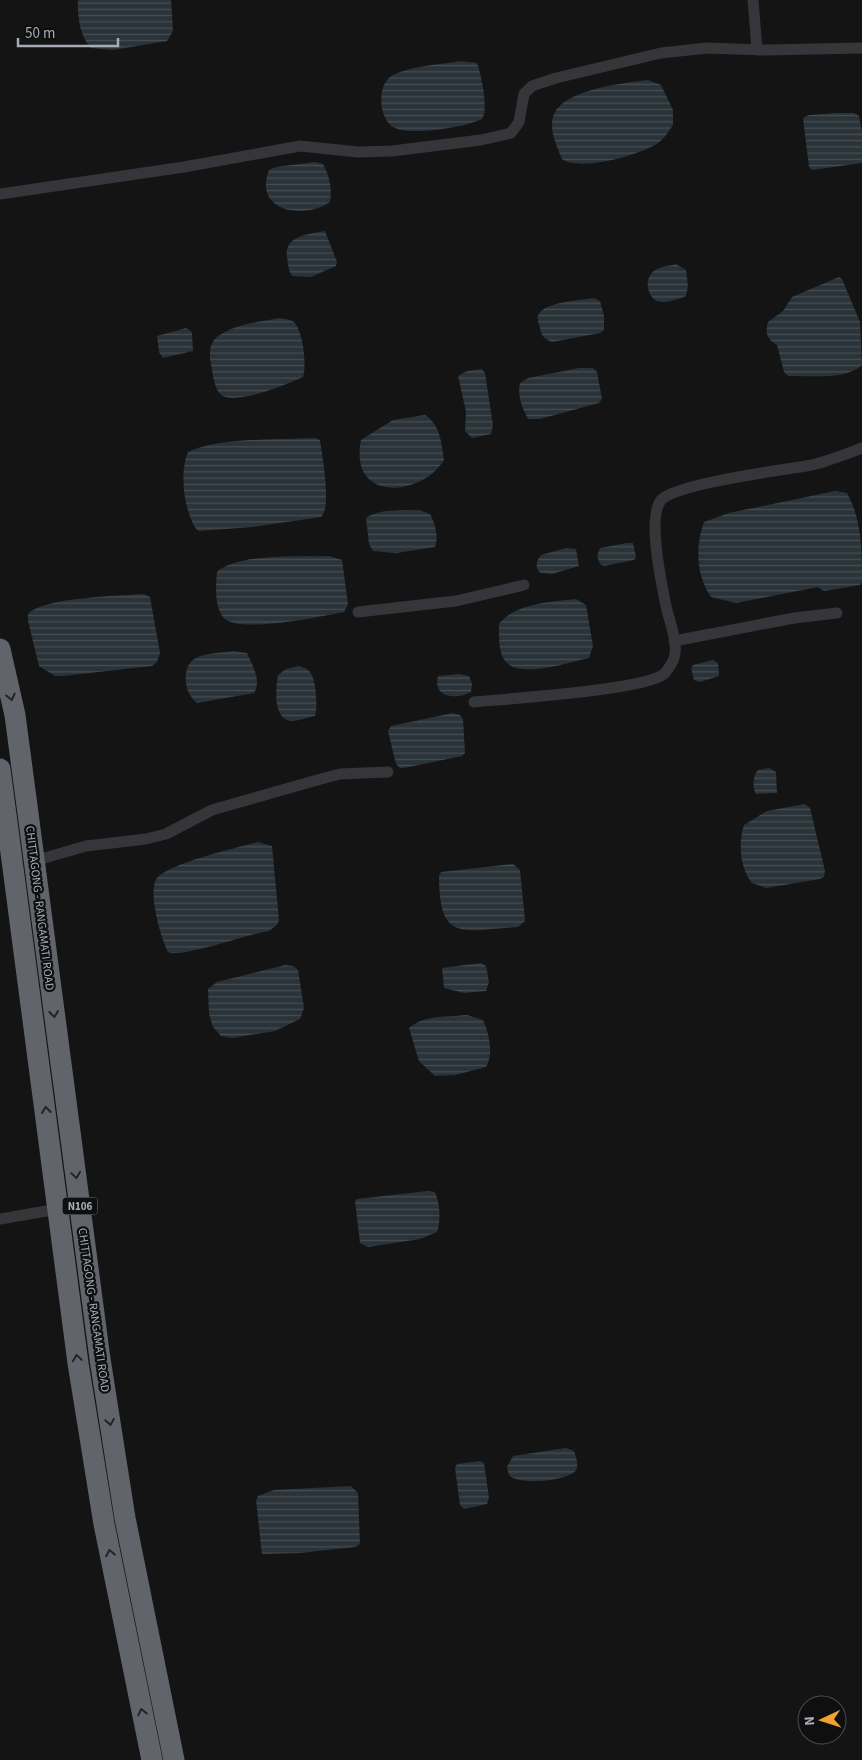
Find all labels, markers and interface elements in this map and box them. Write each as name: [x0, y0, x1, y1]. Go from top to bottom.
scale bar: [18, 15, 118, 47]
text: 50 m: [25, 23, 55, 44]
one-way arrow: [5, 692, 16, 701]
street label: CHITTAGONG - RANGAMATI ROAD: [21, 825, 58, 991]
one-way arrow: [48, 1010, 59, 1018]
one-way arrow: [41, 1106, 51, 1115]
one-way arrow: [70, 1171, 81, 1179]
road number: N106: [62, 1198, 98, 1214]
street label: CHITTAGONG - RANGAMATI ROAD: [74, 1227, 113, 1393]
one-way arrow: [72, 1354, 83, 1362]
one-way arrow: [105, 1418, 115, 1427]
one-way arrow: [105, 1549, 115, 1557]
north arrow: [797, 1695, 847, 1745]
one-way arrow: [137, 1708, 148, 1717]
text: N: [800, 1715, 820, 1726]

